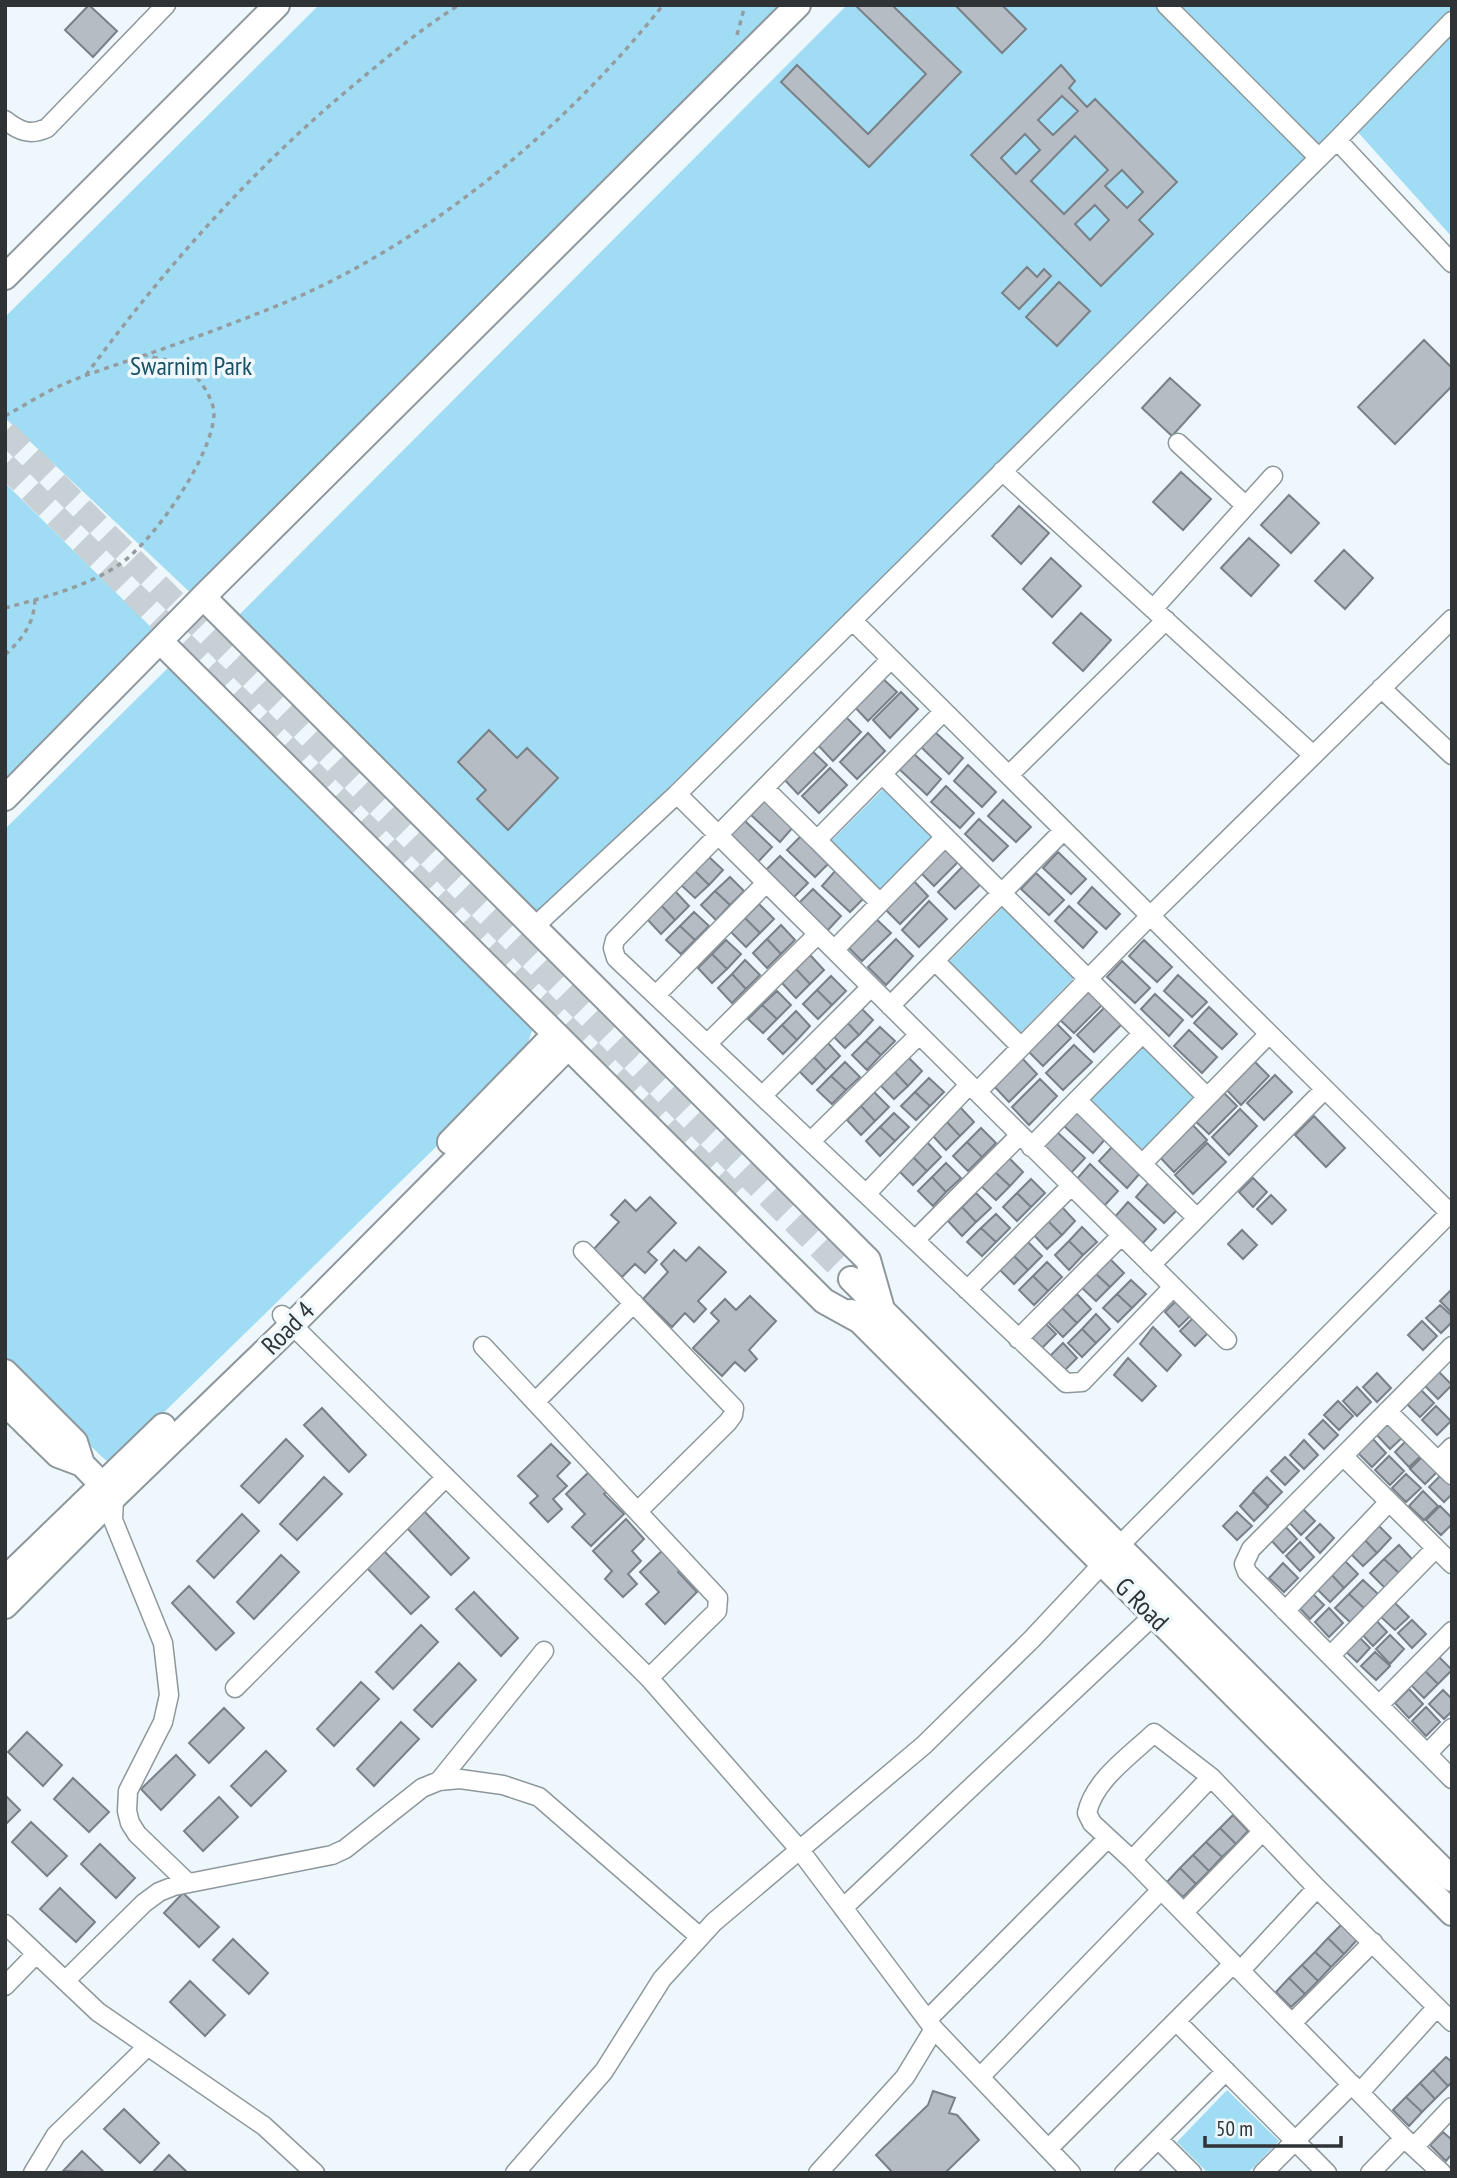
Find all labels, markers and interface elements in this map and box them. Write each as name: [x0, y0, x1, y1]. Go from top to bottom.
park label: Swarnim Park: [130, 349, 252, 382]
street label: Road 4: [254, 1294, 321, 1361]
street label: G Road: [1109, 1570, 1176, 1637]
scale bar: [1205, 2104, 1342, 2148]
text: 50 m: [1216, 2115, 1253, 2142]

